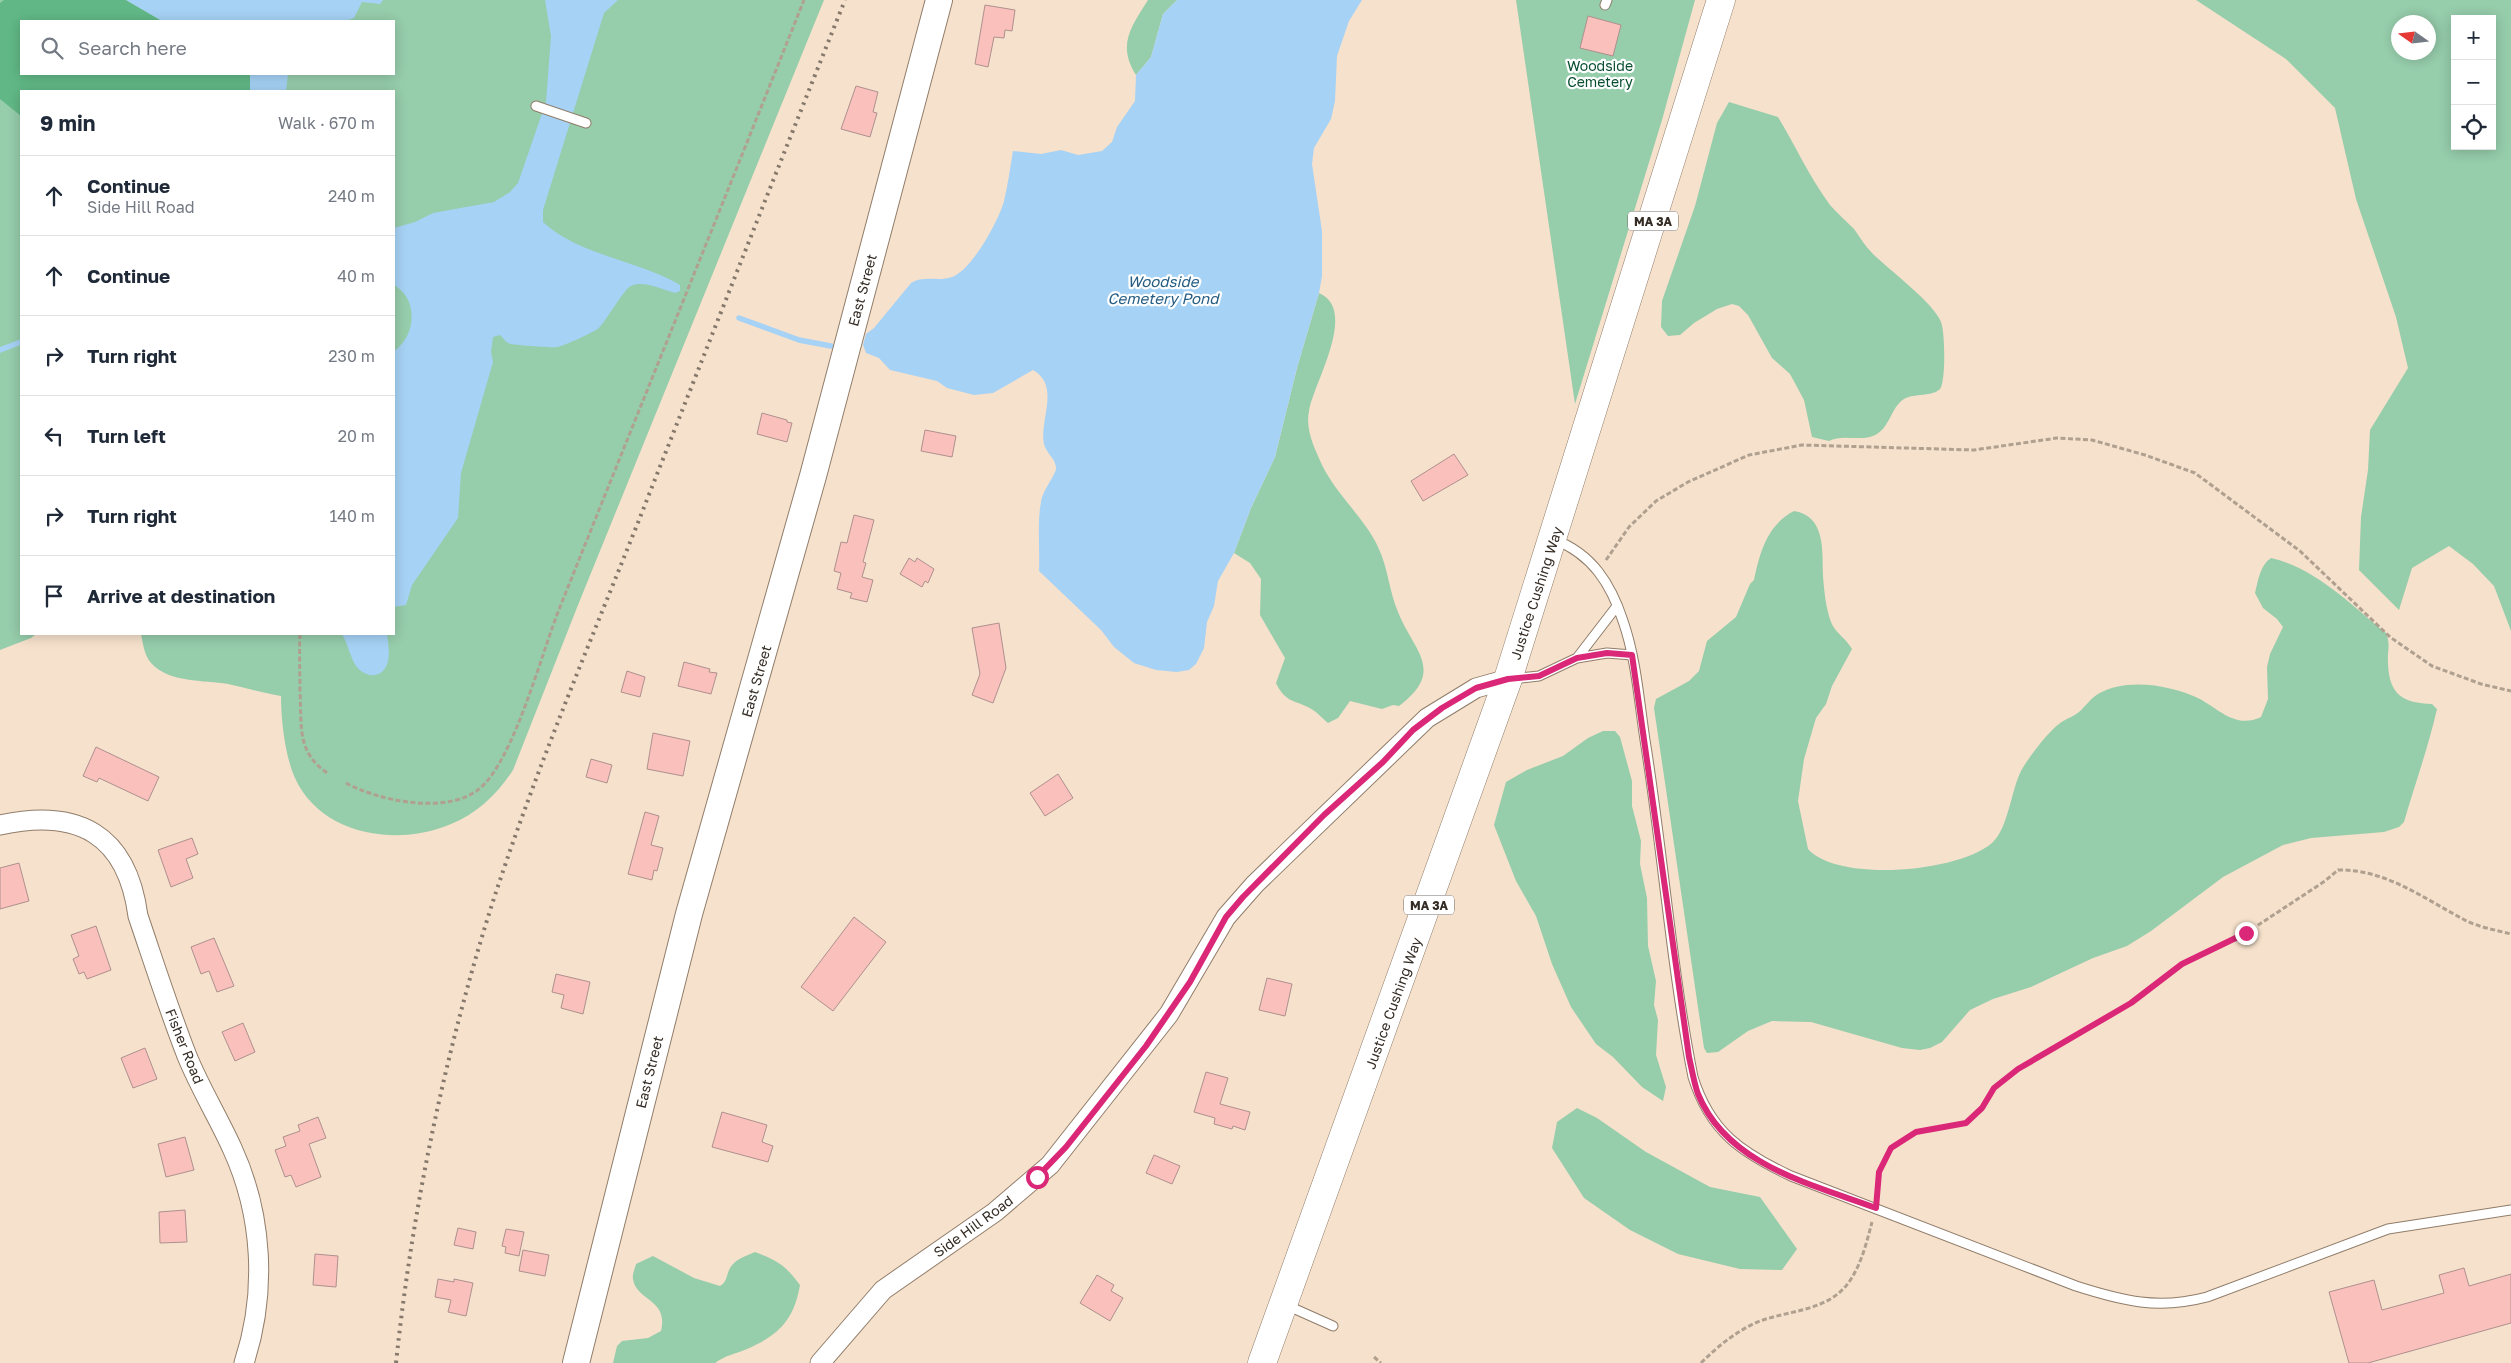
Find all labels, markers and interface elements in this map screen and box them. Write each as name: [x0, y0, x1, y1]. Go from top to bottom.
north arrow: [2391, 15, 2436, 60]
map controls: [2451, 15, 2496, 150]
button: +: [2451, 15, 2496, 60]
search box: [20, 20, 395, 75]
icon: search: [38, 34, 66, 62]
text: Search here: [78, 36, 187, 59]
park label: Woodside Cemetery: [1567, 57, 1633, 90]
button: −: [2451, 60, 2496, 105]
button: locate: [2451, 105, 2496, 150]
text: 9 min: [40, 110, 95, 136]
text: Walk · 670 m: [278, 113, 375, 133]
text: Continue: [87, 174, 170, 197]
icon: ahead: [40, 182, 68, 210]
text: 240 m: [328, 186, 375, 206]
text: Side Hill Road: [87, 197, 195, 217]
road number: MA 3A: [1628, 212, 1678, 230]
street label: East Street: [844, 252, 880, 328]
icon: ahead: [40, 262, 68, 290]
text: Continue: [87, 264, 170, 287]
text: 40 m: [337, 266, 375, 286]
water label: Woodside Cemetery Pond: [1107, 272, 1220, 308]
icon: right: [40, 342, 68, 370]
text: Turn right: [87, 344, 177, 367]
text: 230 m: [328, 346, 375, 366]
icon: left: [40, 422, 68, 450]
text: Turn left: [87, 424, 166, 447]
text: 20 m: [338, 426, 375, 446]
icon: right: [40, 502, 68, 530]
text: Turn right: [87, 504, 177, 527]
text: 140 m: [329, 506, 375, 526]
street label: Justice Cushing Way: [1506, 524, 1566, 662]
icon: arrive: [40, 582, 68, 610]
text: Arrive at destination: [87, 584, 275, 607]
street label: East Street: [738, 643, 774, 719]
road number: MA 3A: [1404, 896, 1454, 914]
route end: [2235, 922, 2258, 945]
street label: Justice Cushing Way: [1361, 935, 1425, 1071]
street label: Fisher Road: [162, 1006, 208, 1086]
street label: East Street: [632, 1034, 666, 1110]
route start: [1026, 1166, 1049, 1189]
street label: Side Hill Road: [930, 1191, 1016, 1261]

